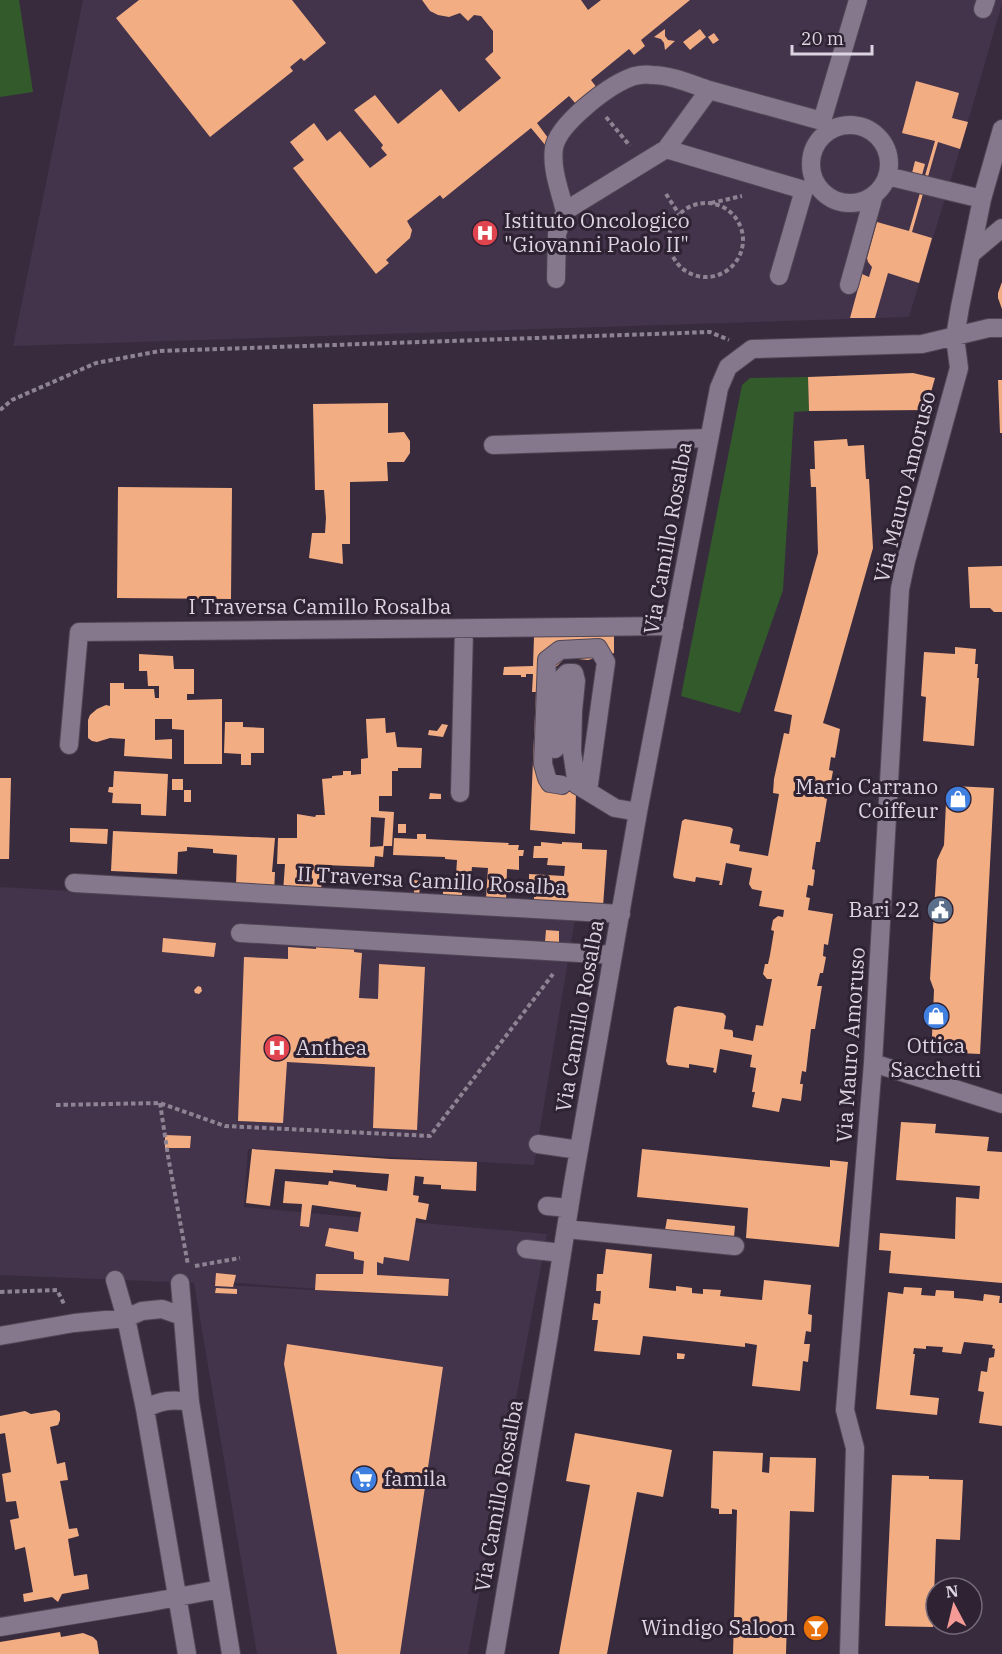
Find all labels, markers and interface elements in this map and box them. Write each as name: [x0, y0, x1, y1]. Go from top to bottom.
scale bar: [792, 18, 872, 56]
text: 20 m: [801, 27, 844, 50]
place label: Istituto Oncologico "Giovanni Paolo II": [504, 206, 690, 258]
hospital icon: Istituto Oncologico "Giovanni Paolo II": [470, 218, 500, 248]
street label: Via Mauro Amoruso: [867, 388, 941, 585]
street label: Via Camillo Rosalba: [636, 439, 698, 636]
street label: I Traversa Camillo Rosalba: [189, 592, 451, 620]
place label: Mario Carrano Coiffeur: [795, 772, 939, 824]
shop icon: Mario Carrano Coiffeur: [943, 784, 973, 814]
street label: II Traversa Camillo Rosalba: [296, 859, 568, 901]
place label: Bari 22: [848, 895, 920, 923]
public building icon: Bari 22: [925, 895, 955, 925]
street label: Via Camillo Rosalba: [548, 917, 610, 1114]
street label: Via Mauro Amoruso: [829, 946, 871, 1144]
shop icon: Ottica Sacchetti: [921, 1001, 951, 1031]
place label: Ottica Sacchetti: [891, 1031, 981, 1083]
hospital icon: Anthea: [262, 1033, 292, 1063]
place label: Anthea: [296, 1033, 367, 1061]
street label: Via Camillo Rosalba: [467, 1397, 529, 1594]
supermarket icon: famila: [349, 1464, 379, 1494]
place label: famila: [384, 1464, 447, 1492]
north arrow: [924, 1576, 984, 1636]
text: N: [945, 1580, 960, 1602]
place label: Windigo Saloon: [641, 1613, 796, 1641]
bar icon: Windigo Saloon: [801, 1613, 831, 1643]

